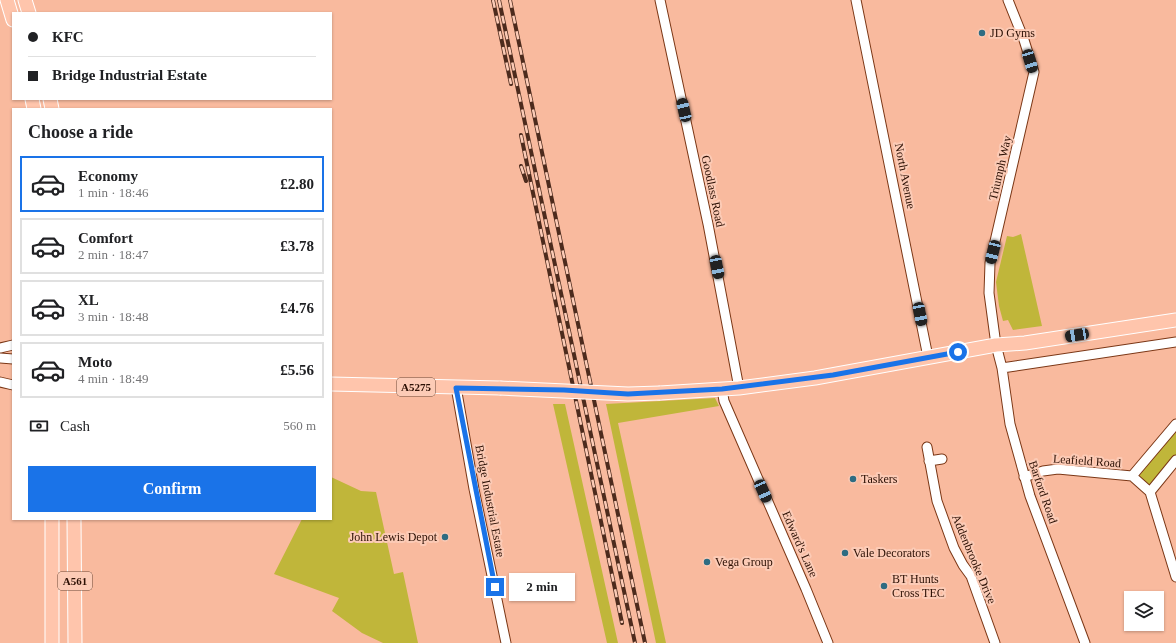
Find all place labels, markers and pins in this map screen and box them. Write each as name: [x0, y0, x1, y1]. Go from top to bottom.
place label: JD Gyms: [990, 26, 1035, 40]
marker: JD Gyms: [977, 28, 987, 38]
place label: Taskers: [861, 472, 898, 486]
marker: Taskers: [848, 474, 858, 484]
place label: John Lewis Depot: [350, 530, 438, 544]
marker: John Lewis Depot: [440, 532, 450, 542]
place label: Vale Decorators: [853, 546, 930, 560]
marker: Vale Decorators: [840, 548, 850, 558]
place label: Vega Group: [715, 555, 773, 569]
marker: Vega Group: [702, 557, 712, 567]
place label: BT Hunts Cross TEC: [892, 572, 945, 600]
marker: BT Hunts Cross TEC: [879, 581, 889, 591]

